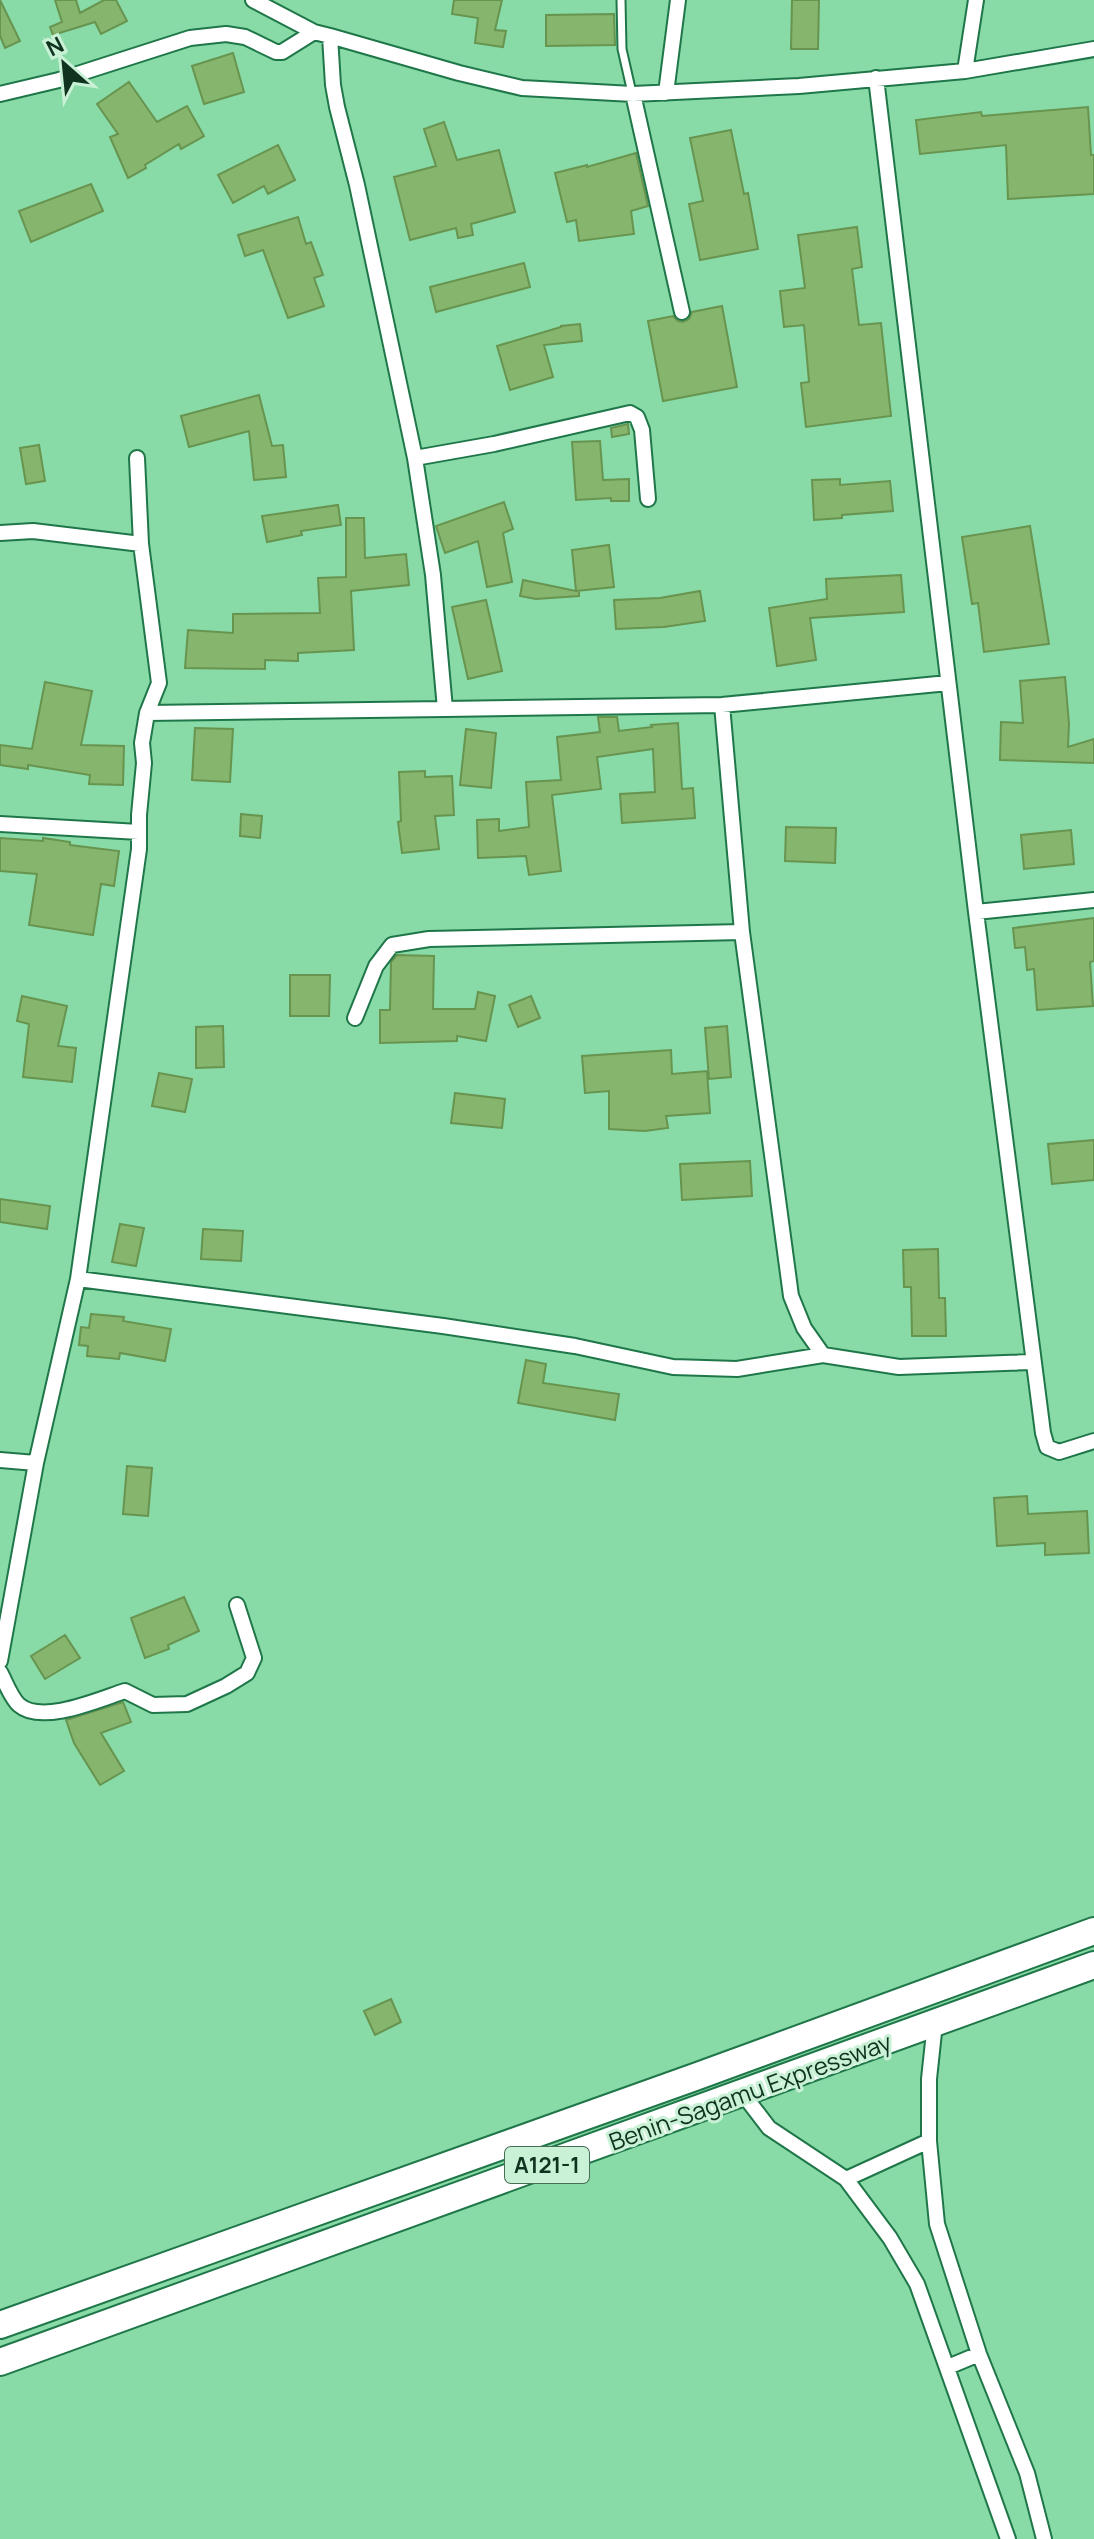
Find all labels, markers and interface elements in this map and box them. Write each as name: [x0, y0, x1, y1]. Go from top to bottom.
north arrow: [24, 24, 104, 104]
text: N: [41, 29, 69, 63]
street label: Benin-Sagamu Expressway: [604, 2024, 896, 2158]
road number: A121-1: [505, 2147, 589, 2183]

